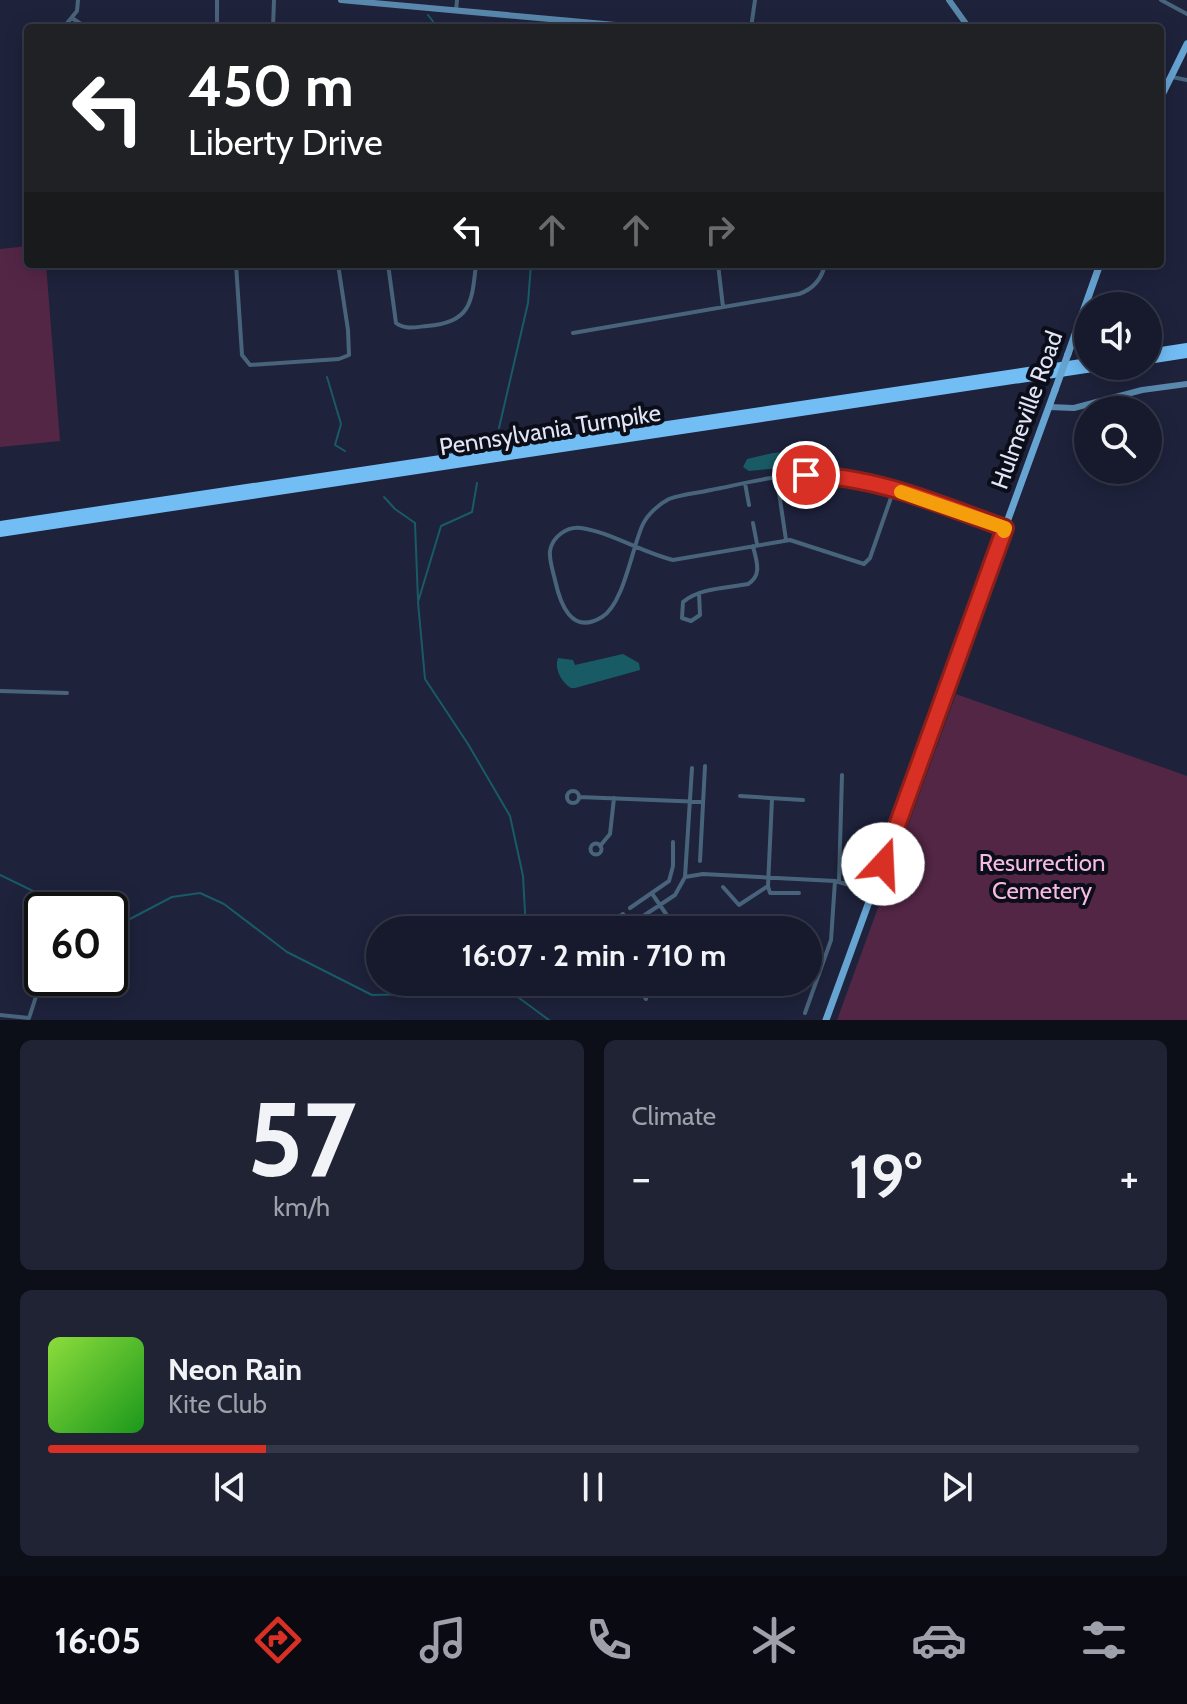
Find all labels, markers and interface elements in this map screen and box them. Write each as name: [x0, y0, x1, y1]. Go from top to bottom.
text: 450 m: [188, 52, 354, 120]
icon: left: [56, 56, 160, 160]
text: Liberty Drive: [188, 120, 383, 164]
icon: left: [446, 208, 490, 252]
icon: ahead: [530, 208, 574, 252]
icon: ahead: [614, 208, 658, 252]
icon: right: [698, 208, 742, 252]
map controls: [1074, 292, 1162, 484]
button: sound: [1074, 292, 1162, 380]
street label: Hulmeville Road: [985, 327, 1069, 493]
button: search: [1074, 396, 1162, 484]
street label: Pennsylvania Turnpike: [437, 398, 663, 461]
pin: [772, 441, 840, 509]
icon: arrive: [784, 453, 828, 497]
position arrow: [841, 822, 925, 906]
park label: Resurrection Cemetery: [979, 848, 1105, 905]
speed limit sign: 60: [24, 892, 128, 996]
text: 16:07 · 2 min · 710 m: [462, 937, 726, 974]
text: 57: [247, 1076, 356, 1202]
text: Climate: [632, 1100, 716, 1132]
text: 19°: [849, 1140, 922, 1213]
text: −: [632, 1151, 651, 1204]
text: +: [1120, 1151, 1139, 1204]
text: km/h: [273, 1191, 330, 1223]
text: Neon Rain: [168, 1351, 302, 1388]
text: Kite Club: [168, 1388, 267, 1420]
icon: previous: [208, 1465, 252, 1509]
icon: pause: [571, 1465, 615, 1509]
icon: next: [935, 1465, 979, 1509]
icon: directions: [250, 1612, 306, 1668]
icon: music: [415, 1612, 471, 1668]
icon: phone: [581, 1612, 637, 1668]
icon: climate: [746, 1612, 802, 1668]
icon: car: [911, 1612, 967, 1668]
icon: filters: [1076, 1612, 1132, 1668]
text: 16:05: [55, 1618, 141, 1662]

